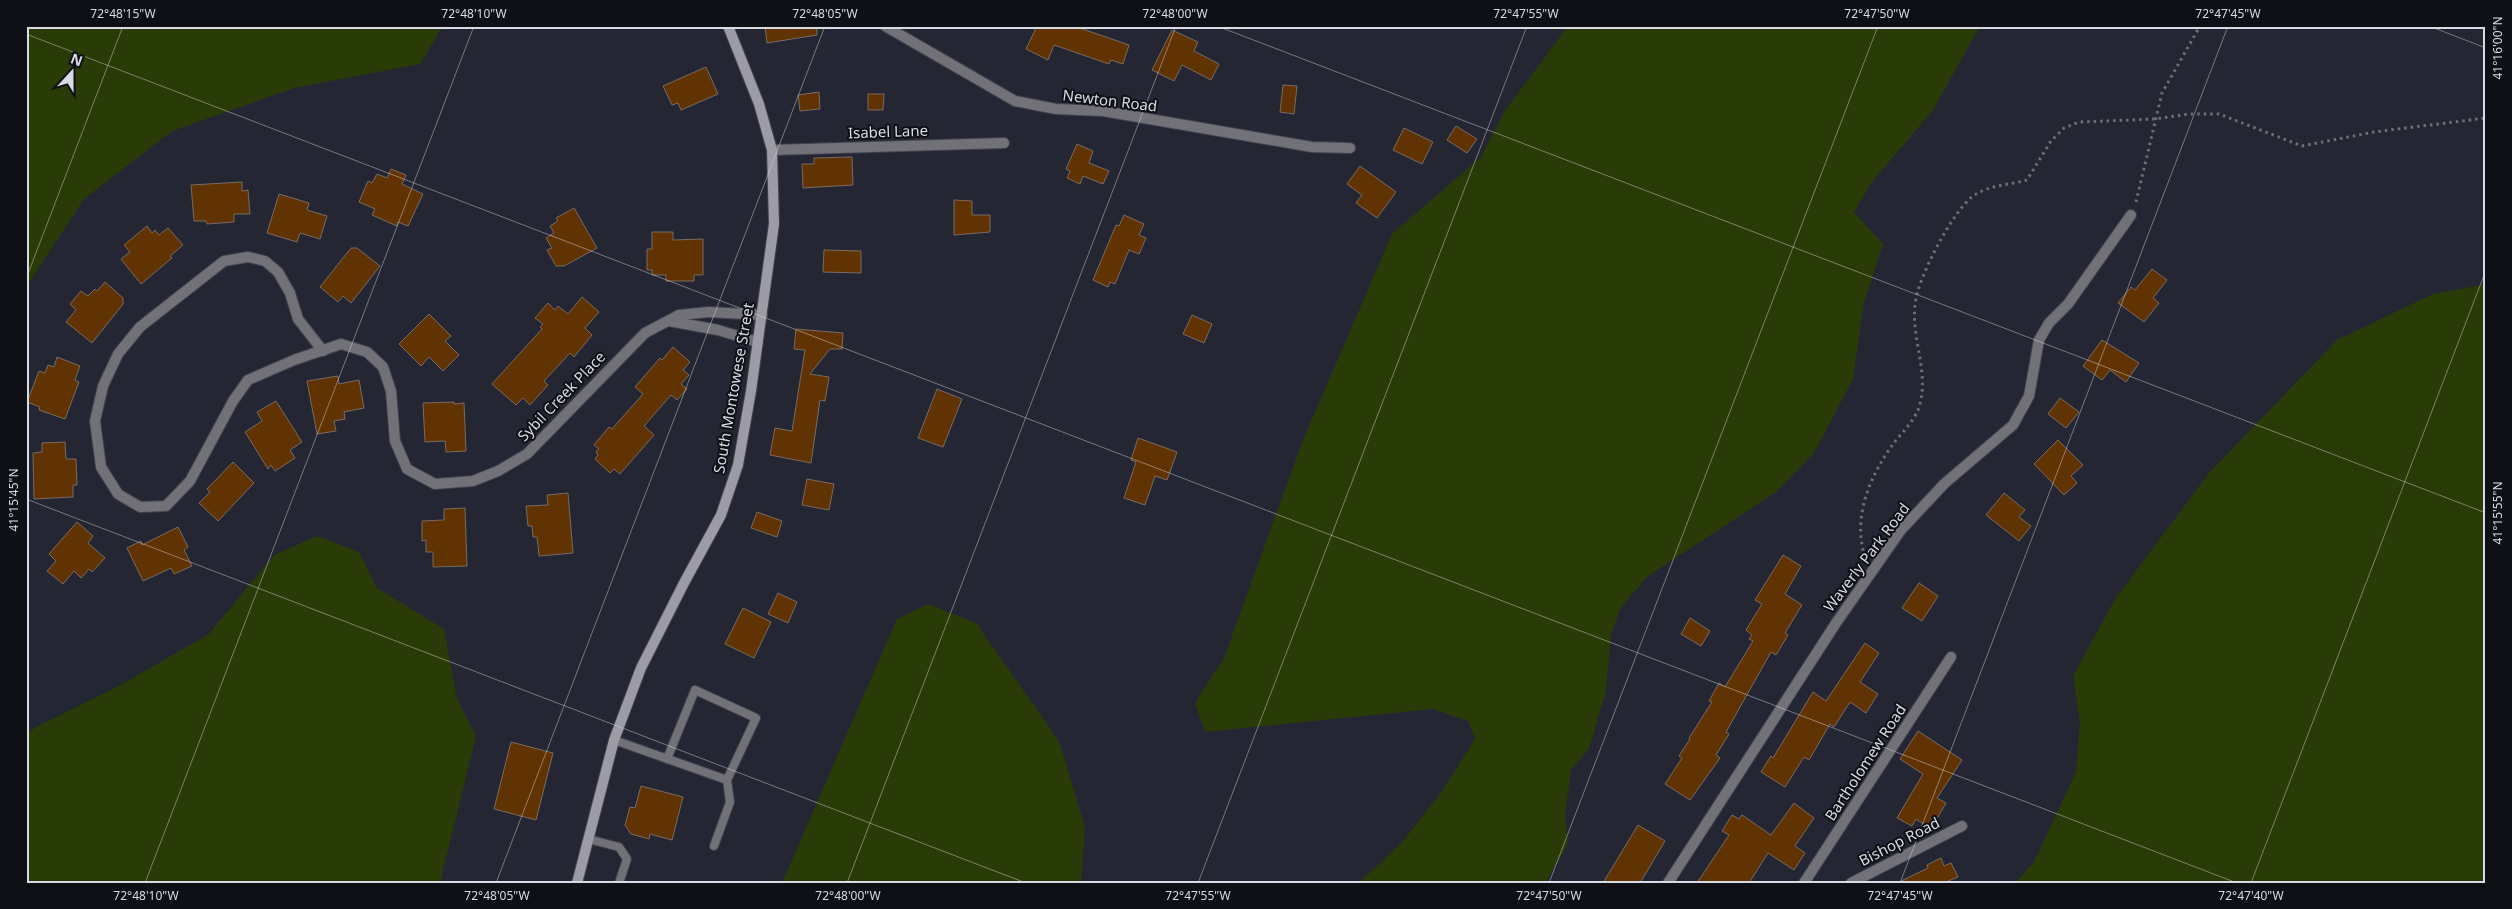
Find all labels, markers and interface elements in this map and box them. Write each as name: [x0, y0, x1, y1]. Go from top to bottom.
text: 72°48'15"W: [90, 5, 156, 22]
text: 72°48'10"W: [441, 5, 507, 22]
text: 72°48'05"W: [792, 5, 858, 22]
text: 72°48'00"W: [1142, 5, 1208, 22]
text: 72°47'55"W: [1493, 5, 1559, 22]
text: 72°47'50"W: [1844, 5, 1910, 22]
text: 72°47'45"W: [2195, 5, 2261, 22]
text: 41°16'00"N: [2489, 16, 2506, 80]
north arrow: [48, 48, 98, 98]
text: N: [68, 48, 86, 70]
street label: Newton Road: [1062, 84, 1158, 116]
street label: Isabel Lane: [848, 120, 928, 142]
street label: South Montowese Street: [708, 301, 758, 475]
street label: Sybil Creek Place: [513, 347, 609, 445]
text: 41°15'45"N: [5, 468, 22, 532]
text: 41°15'55"N: [2489, 481, 2506, 545]
street label: Waverly Park Road: [1818, 499, 1914, 615]
street label: Bartholomew Road: [1820, 700, 1910, 824]
street label: Bishop Road: [1855, 812, 1943, 870]
text: 72°48'10"W: [113, 887, 179, 904]
text: 72°48'05"W: [464, 887, 530, 904]
text: 72°48'00"W: [815, 887, 881, 904]
text: 72°47'55"W: [1165, 887, 1231, 904]
text: 72°47'50"W: [1516, 887, 1582, 904]
text: 72°47'45"W: [1867, 887, 1933, 904]
text: 72°47'40"W: [2218, 887, 2284, 904]

